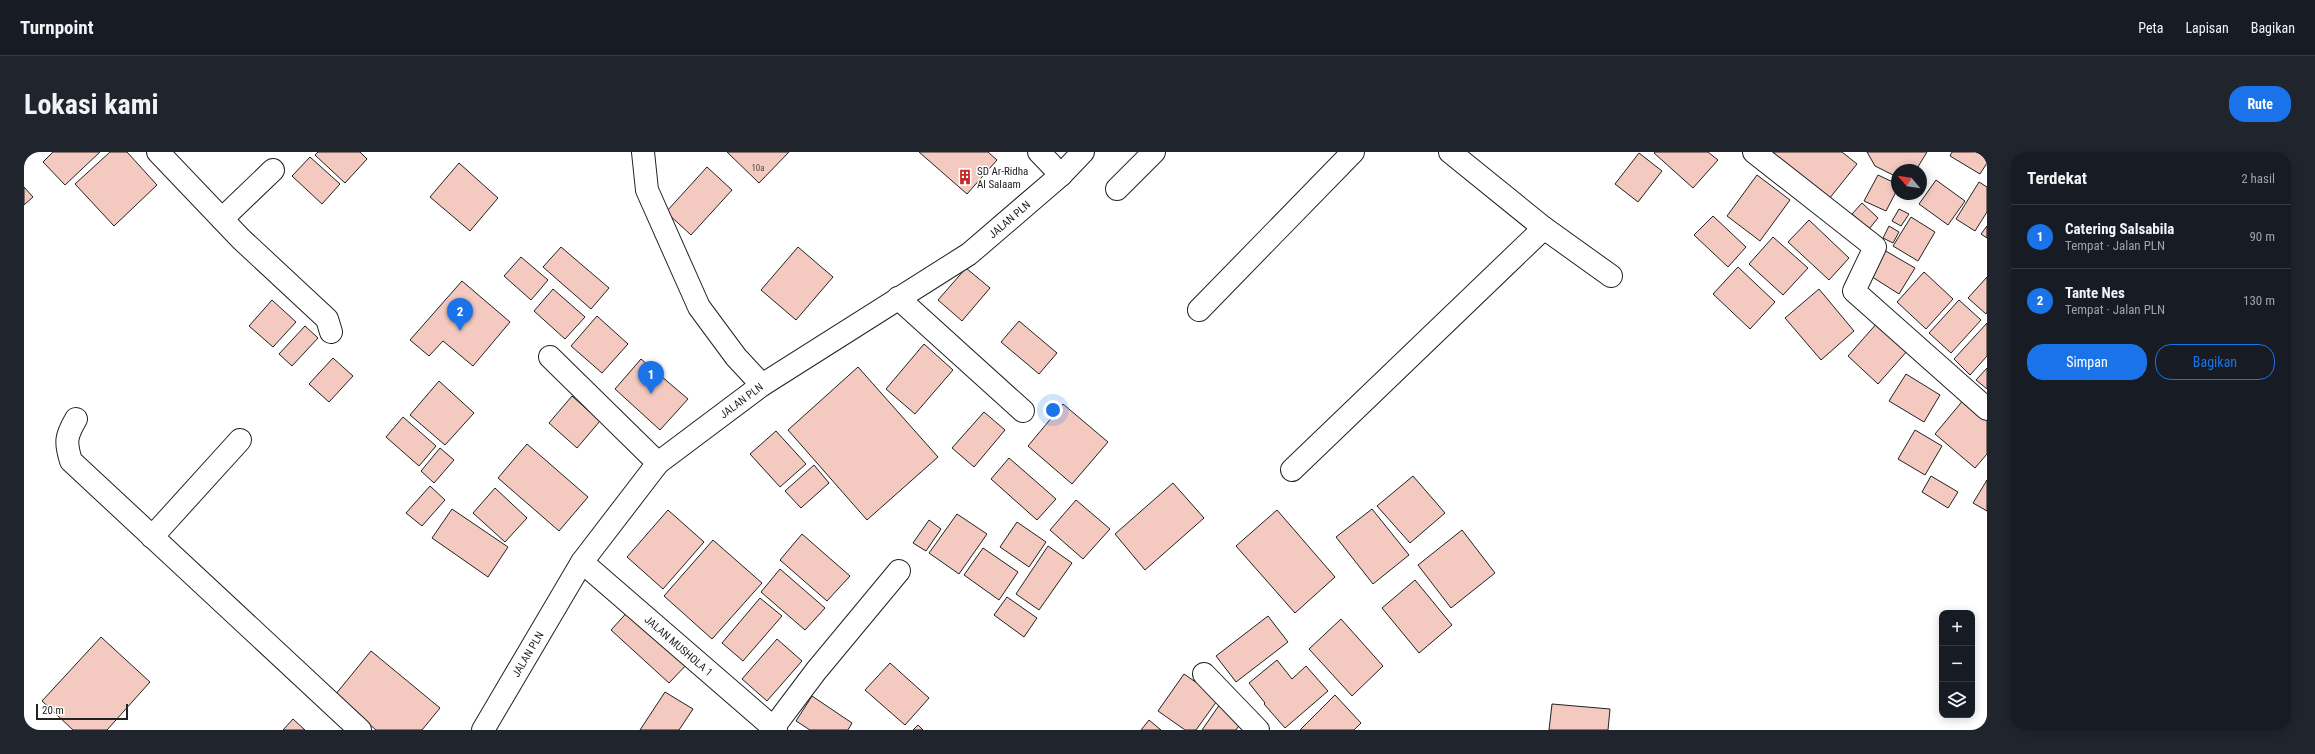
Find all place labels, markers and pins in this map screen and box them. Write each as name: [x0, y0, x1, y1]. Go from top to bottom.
place label: SD Ar-Ridha Al Salaam: [977, 165, 1028, 191]
building icon: SD Ar-Ridha Al Salaam: [956, 168, 974, 186]
pin: 2: [447, 298, 473, 331]
pin: 1: [638, 361, 664, 394]

